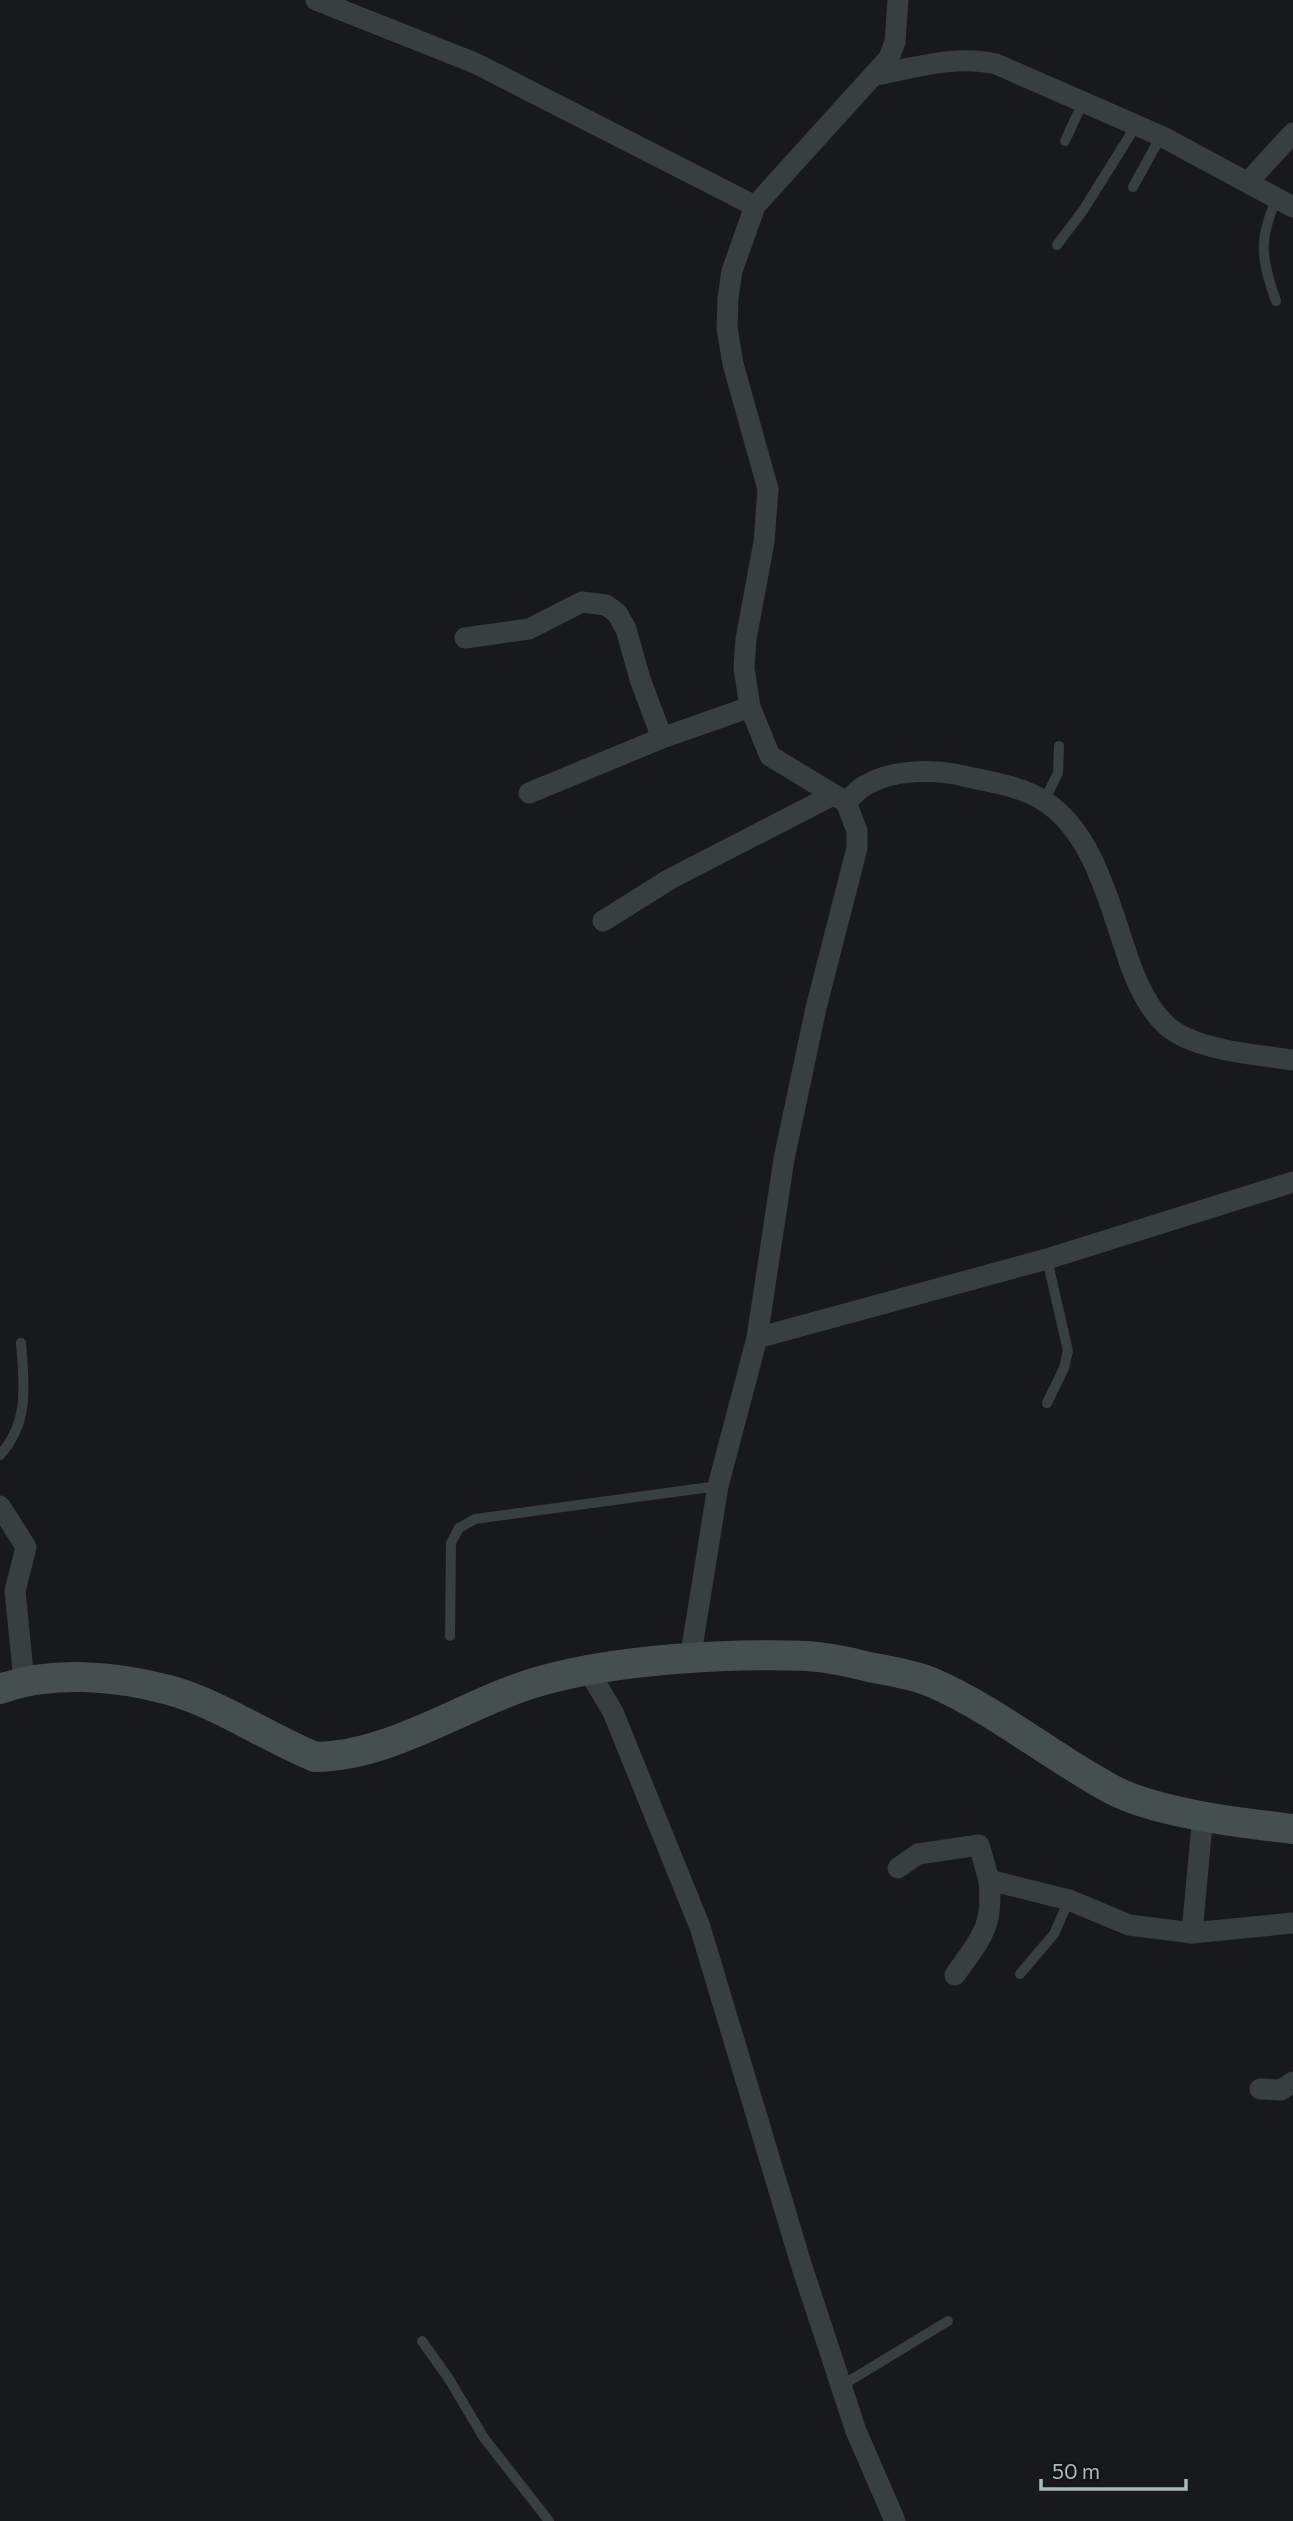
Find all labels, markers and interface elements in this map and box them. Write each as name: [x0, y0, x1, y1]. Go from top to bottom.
scale bar: [1041, 2448, 1186, 2492]
text: 50 m: [1052, 2458, 1100, 2483]

